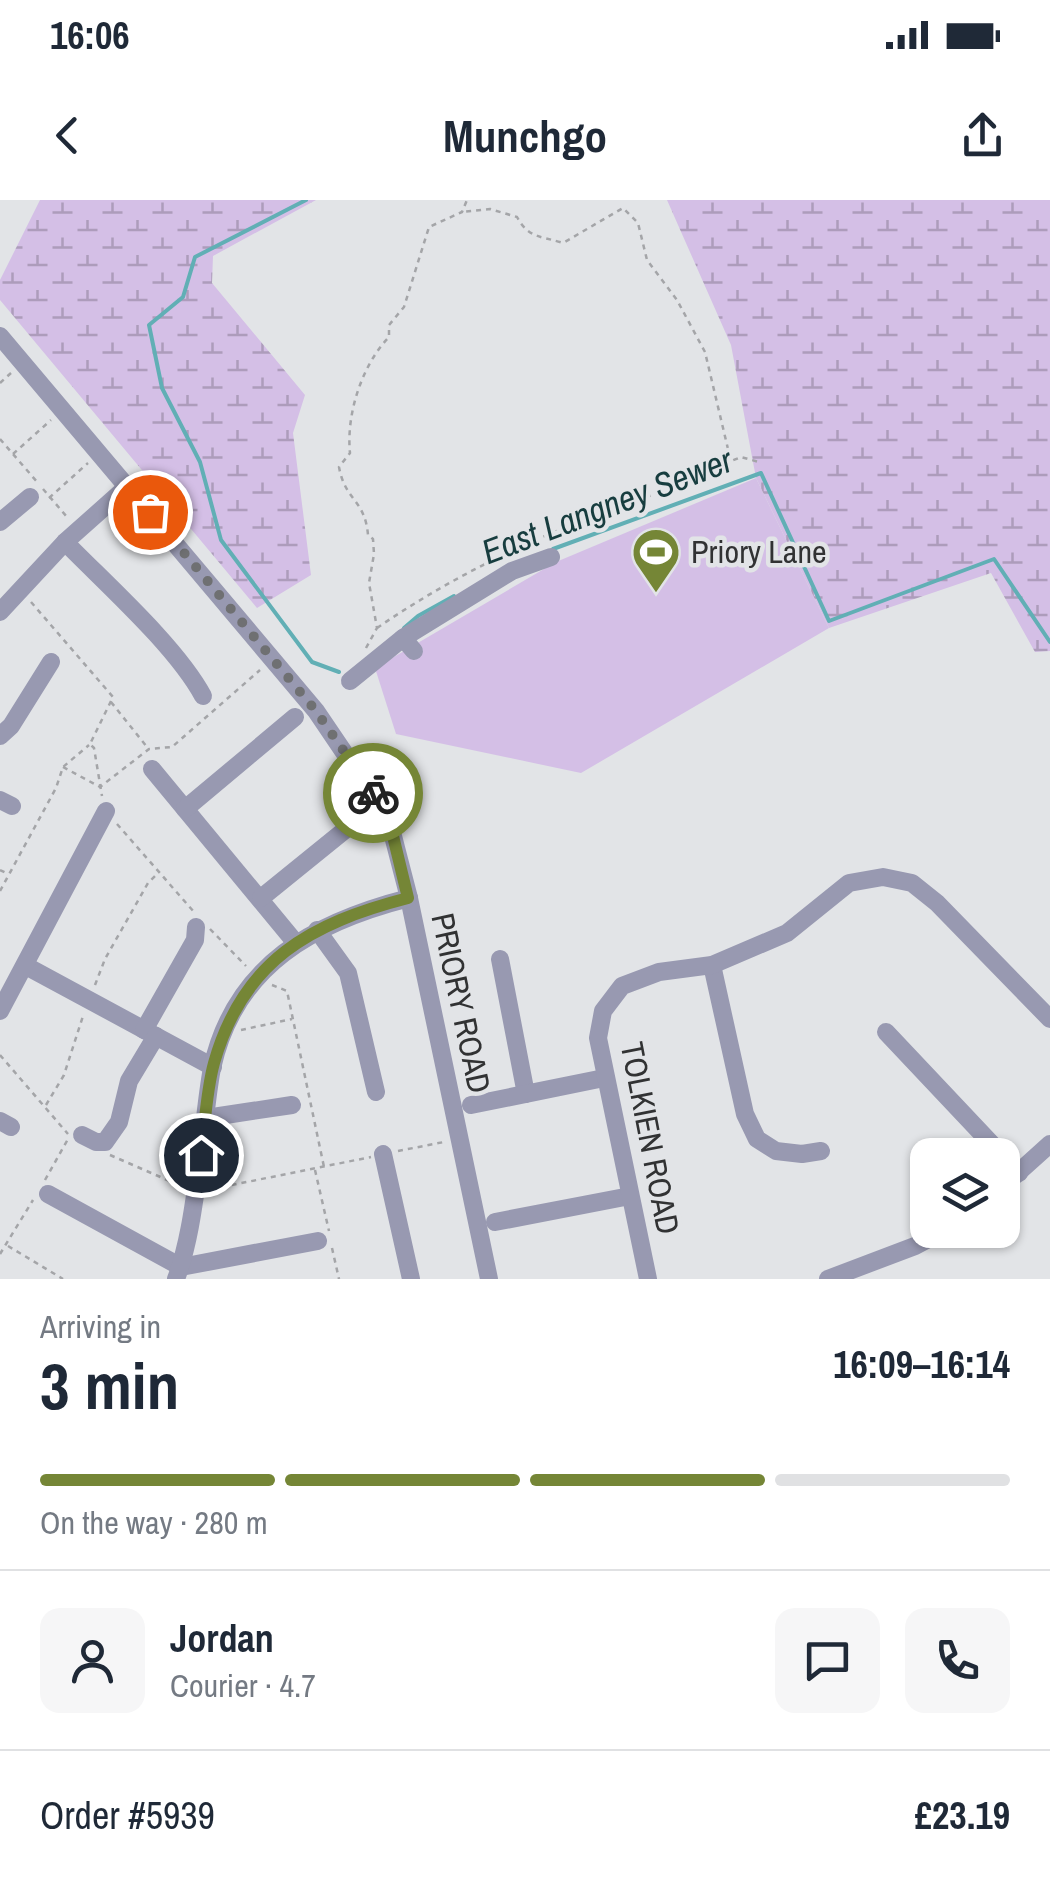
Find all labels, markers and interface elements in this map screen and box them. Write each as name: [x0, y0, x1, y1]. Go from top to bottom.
text: 16:06: [50, 10, 130, 61]
text: Munchgo: [443, 105, 607, 166]
icon: back: [40, 108, 95, 163]
icon: share: [955, 108, 1010, 163]
water label: East Langney Sewer: [475, 436, 740, 575]
pin: [108, 470, 193, 555]
icon: bag: [123, 485, 178, 540]
sports icon: Priory Lane: [630, 526, 682, 594]
place label: Priory Lane: [691, 530, 827, 573]
courier: [323, 743, 423, 843]
icon: bike: [346, 766, 401, 821]
street label: PRIORY ROAD: [421, 909, 502, 1097]
street label: TOLKIEN ROAD: [611, 1038, 690, 1238]
pin: [159, 1113, 244, 1198]
icon: home: [174, 1128, 229, 1183]
map controls: [910, 1138, 1020, 1248]
button: layers: [910, 1138, 1020, 1248]
text: Arriving in: [40, 1305, 161, 1348]
text: 16:09–16:14: [833, 1339, 1010, 1390]
text: 3 min: [40, 1342, 179, 1429]
text: On the way · 280 m: [40, 1501, 268, 1544]
button: person: [40, 1608, 145, 1713]
button: chat: [775, 1608, 880, 1713]
button: phone: [905, 1608, 1010, 1713]
text: Jordan: [170, 1613, 274, 1664]
text: Courier · 4.7: [170, 1664, 316, 1707]
text: Order #5939: [40, 1790, 215, 1841]
text: £23.19: [915, 1790, 1010, 1841]

